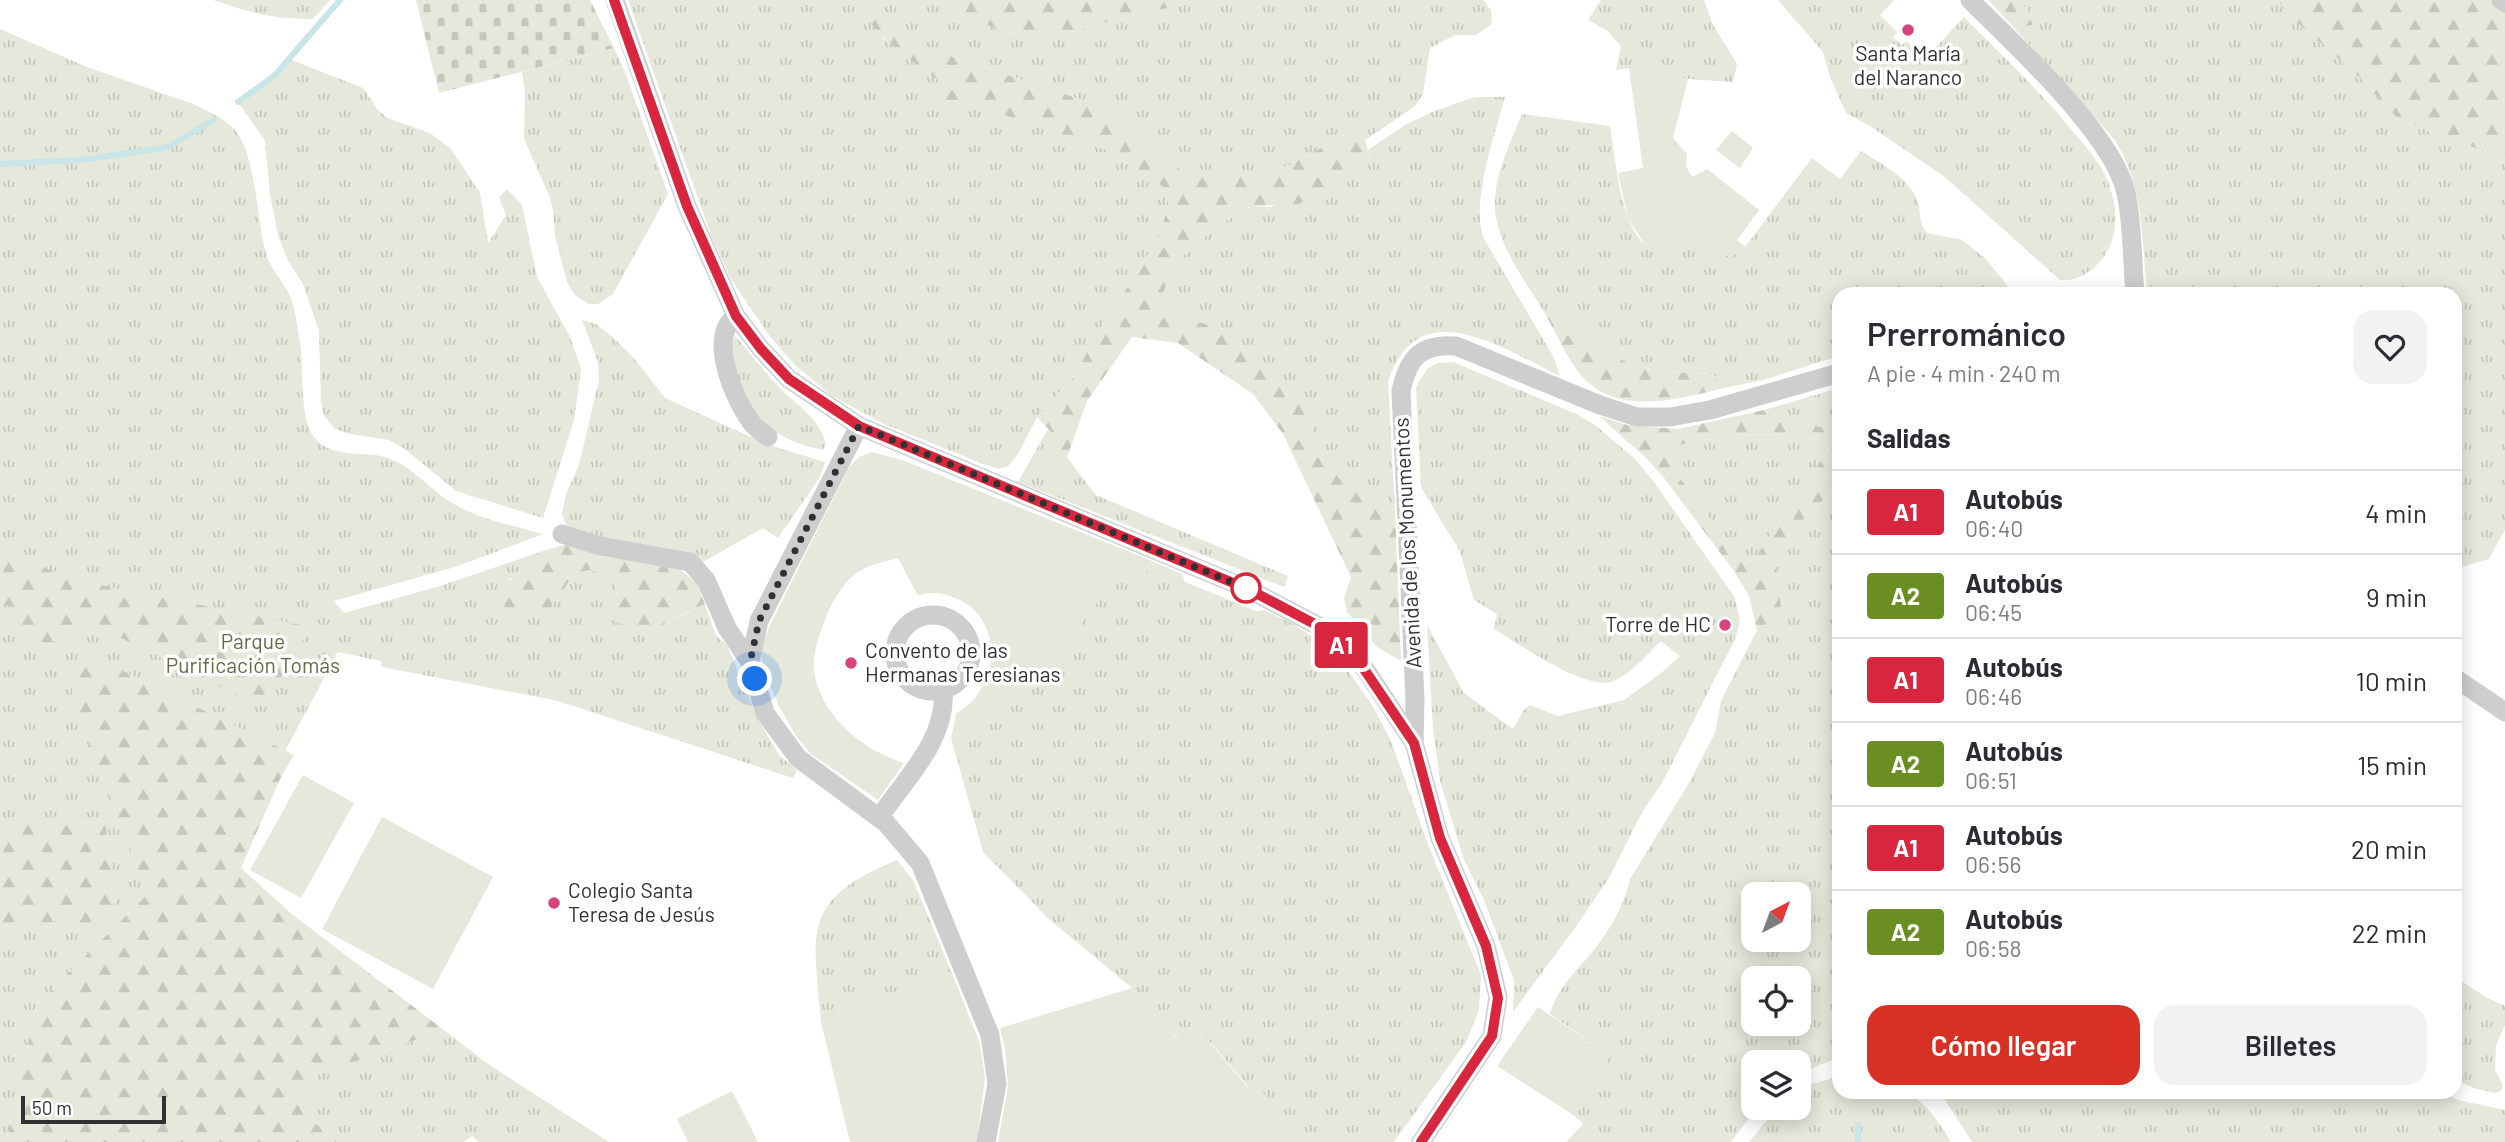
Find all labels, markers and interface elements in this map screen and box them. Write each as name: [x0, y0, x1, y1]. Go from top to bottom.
marker: Santa María del Naranco: [1900, 22, 1916, 38]
place label: Santa María del Naranco: [1854, 40, 1962, 89]
button: heart: [2353, 310, 2427, 384]
text: Prerrománico: [1867, 313, 2066, 353]
text: A pie · 4 min · 240 m: [1867, 359, 2061, 387]
street label: Avenida de los Monumentos: [1387, 417, 1426, 669]
text: Salidas: [1867, 422, 1951, 453]
text: Autobús: [1965, 483, 2063, 514]
text: A1: [1893, 497, 1918, 526]
text: 4 min: [2365, 497, 2427, 528]
text: 06:40: [1965, 514, 2023, 542]
text: Autobús: [1965, 567, 2063, 598]
unlabelled marker: [1231, 573, 1261, 603]
text: A2: [1891, 581, 1920, 610]
text: 9 min: [2366, 581, 2427, 612]
text: 06:45: [1965, 598, 2022, 626]
place label: Torre de HC: [1605, 611, 1711, 636]
marker: Torre de HC: [1717, 617, 1733, 633]
line badge: A1: [1310, 622, 1372, 668]
park label: Parque Purificación Tomás: [166, 628, 340, 677]
text: A1: [1329, 630, 1353, 659]
place label: Convento de las Hermanas Teresianas: [865, 637, 1061, 686]
text: Autobús: [1965, 651, 2063, 682]
marker: Convento de las Hermanas Teresianas: [843, 655, 859, 671]
your location: [737, 661, 772, 696]
text: A1: [1893, 665, 1918, 694]
text: 10 min: [2356, 665, 2427, 696]
text: 06:46: [1965, 682, 2022, 710]
text: Autobús: [1965, 735, 2063, 766]
text: A2: [1891, 749, 1920, 778]
text: 15 min: [2357, 749, 2427, 780]
text: 06:51: [1965, 766, 2017, 794]
text: Autobús: [1965, 819, 2063, 850]
text: A1: [1893, 833, 1918, 862]
text: 20 min: [2351, 833, 2427, 864]
text: 06:56: [1965, 850, 2021, 878]
place label: Colegio Santa Teresa de Jesús: [568, 877, 715, 926]
north arrow: [1741, 882, 1811, 952]
map controls: [1741, 882, 1811, 1120]
marker: Colegio Santa Teresa de Jesús: [546, 895, 562, 911]
text: Autobús: [1965, 903, 2063, 934]
text: A2: [1891, 917, 1920, 946]
text: 22 min: [2352, 917, 2427, 948]
text: 06:58: [1965, 934, 2021, 962]
button: locate: [1741, 966, 1811, 1036]
button: Cómo llegar: [1867, 1005, 2140, 1085]
button: Billetes: [2154, 1005, 2427, 1085]
button: layers: [1741, 1050, 1811, 1120]
scale bar: [21, 1093, 166, 1125]
text: 50 m: [32, 1096, 72, 1119]

